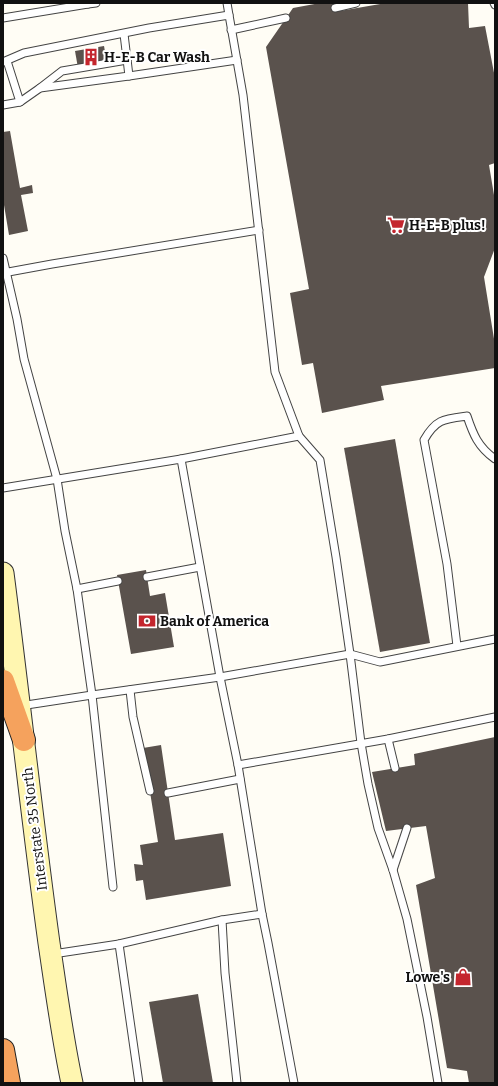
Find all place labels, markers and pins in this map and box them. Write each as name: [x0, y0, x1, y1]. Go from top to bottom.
building icon: H-E-B Car Wash: [81, 47, 101, 67]
place label: H-E-B Car Wash: [104, 49, 210, 66]
supermarket icon: H-E-B plus!: [386, 215, 406, 235]
place label: H-E-B plus!: [409, 217, 486, 234]
bank icon: Bank of America: [137, 611, 157, 631]
place label: Bank of America: [160, 613, 269, 630]
shop icon: Lowe's: [453, 967, 473, 987]
place label: Lowe's: [406, 969, 450, 986]

